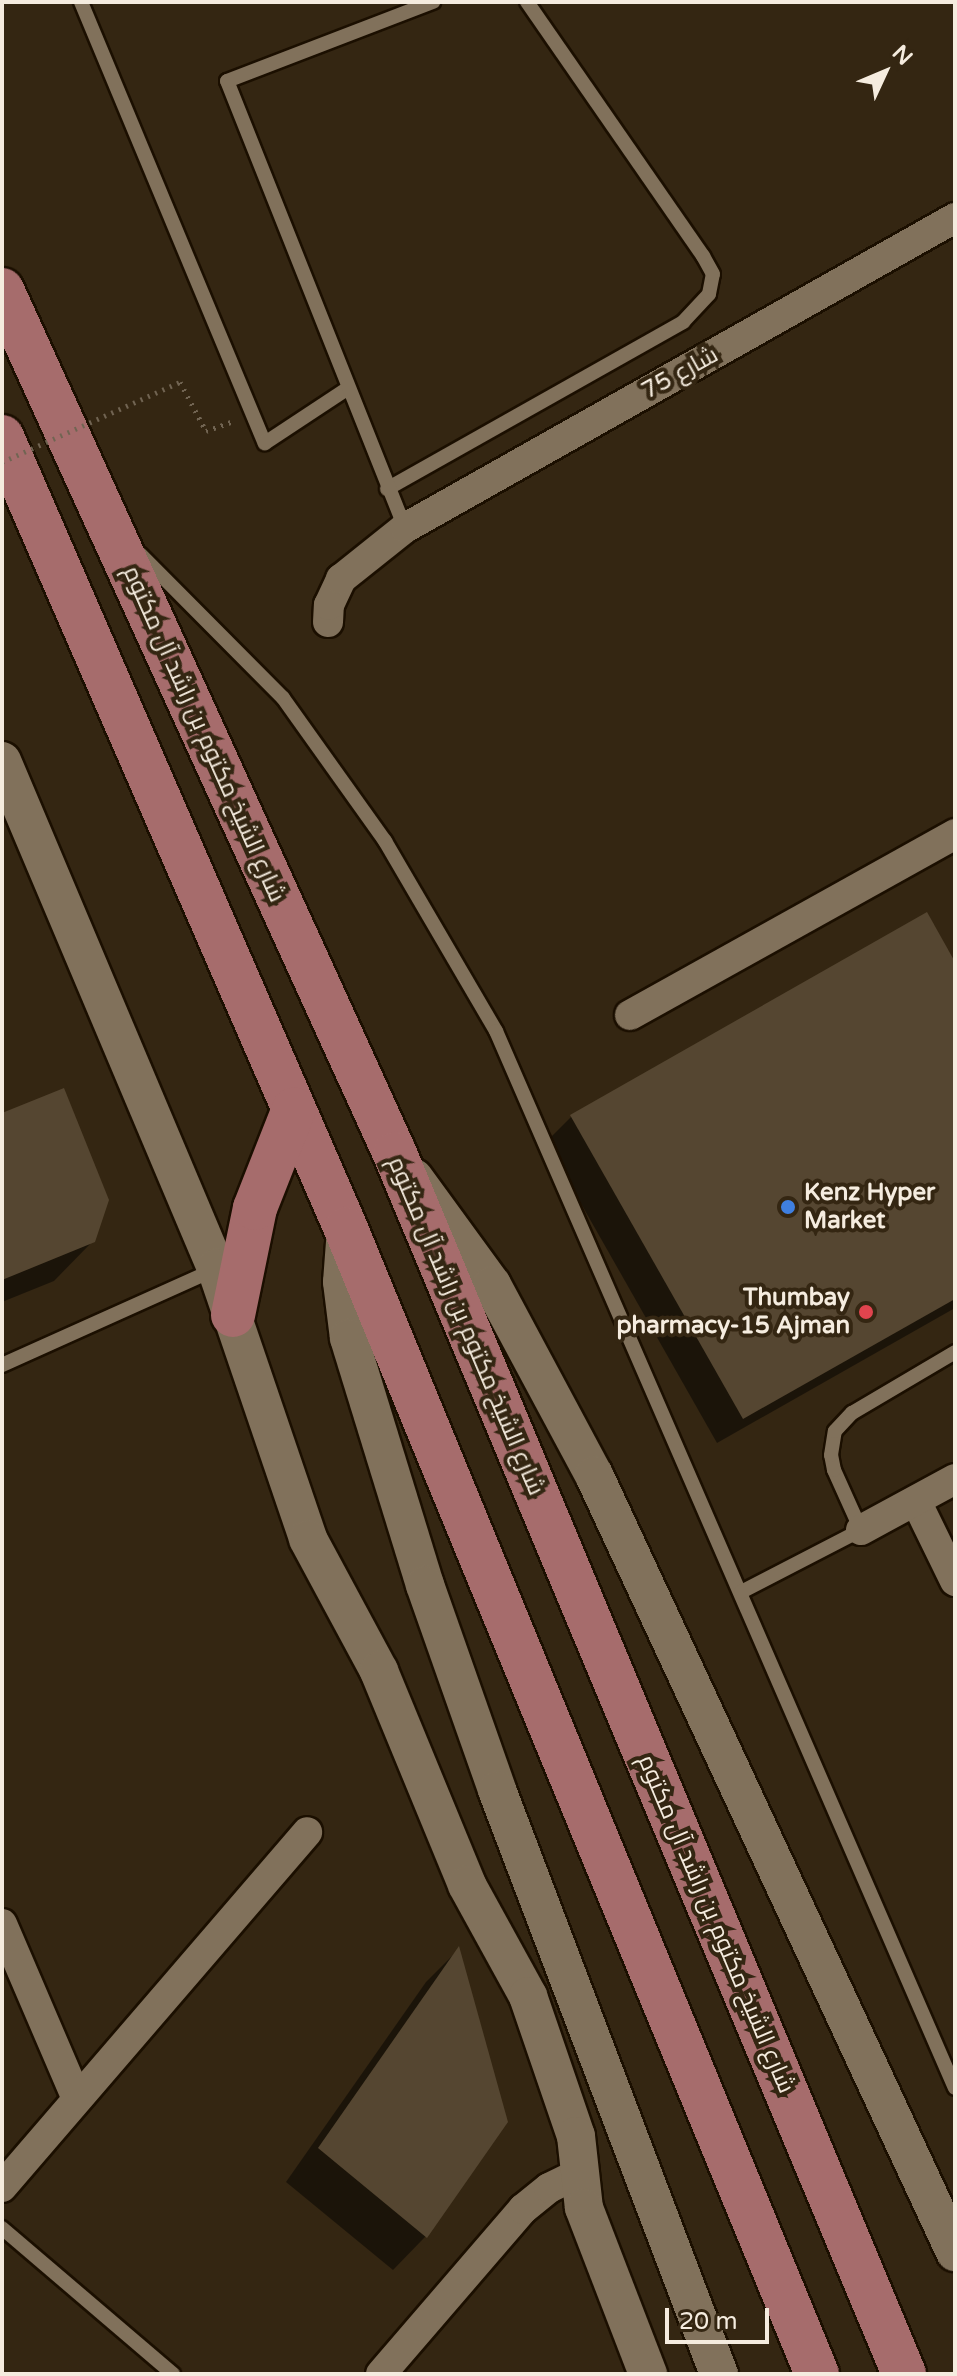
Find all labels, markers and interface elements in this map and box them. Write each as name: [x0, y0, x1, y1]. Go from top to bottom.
north arrow: [845, 32, 925, 112]
text: N: [887, 40, 918, 71]
street label: شارع 75: [637, 340, 723, 406]
street label: شارع الشيخ مكتوم بن راشد آل مكتوم: [117, 561, 291, 907]
street label: شارع الشيخ مكتوم بن راشد آل مكتوم: [381, 1152, 551, 1500]
place label: Kenz Hyper Market: [804, 1179, 935, 1235]
marker: Kenz Hyper Market: [779, 1198, 797, 1216]
place label: Thumbay pharmacy-15 Ajman: [616, 1284, 850, 1340]
marker: Thumbay pharmacy-15 Ajman: [857, 1303, 875, 1321]
street label: شارع الشيخ مكتوم بن راشد آل مكتوم: [631, 1750, 801, 2098]
scale bar: [669, 2292, 773, 2342]
text: 20 m: [679, 2307, 737, 2336]

